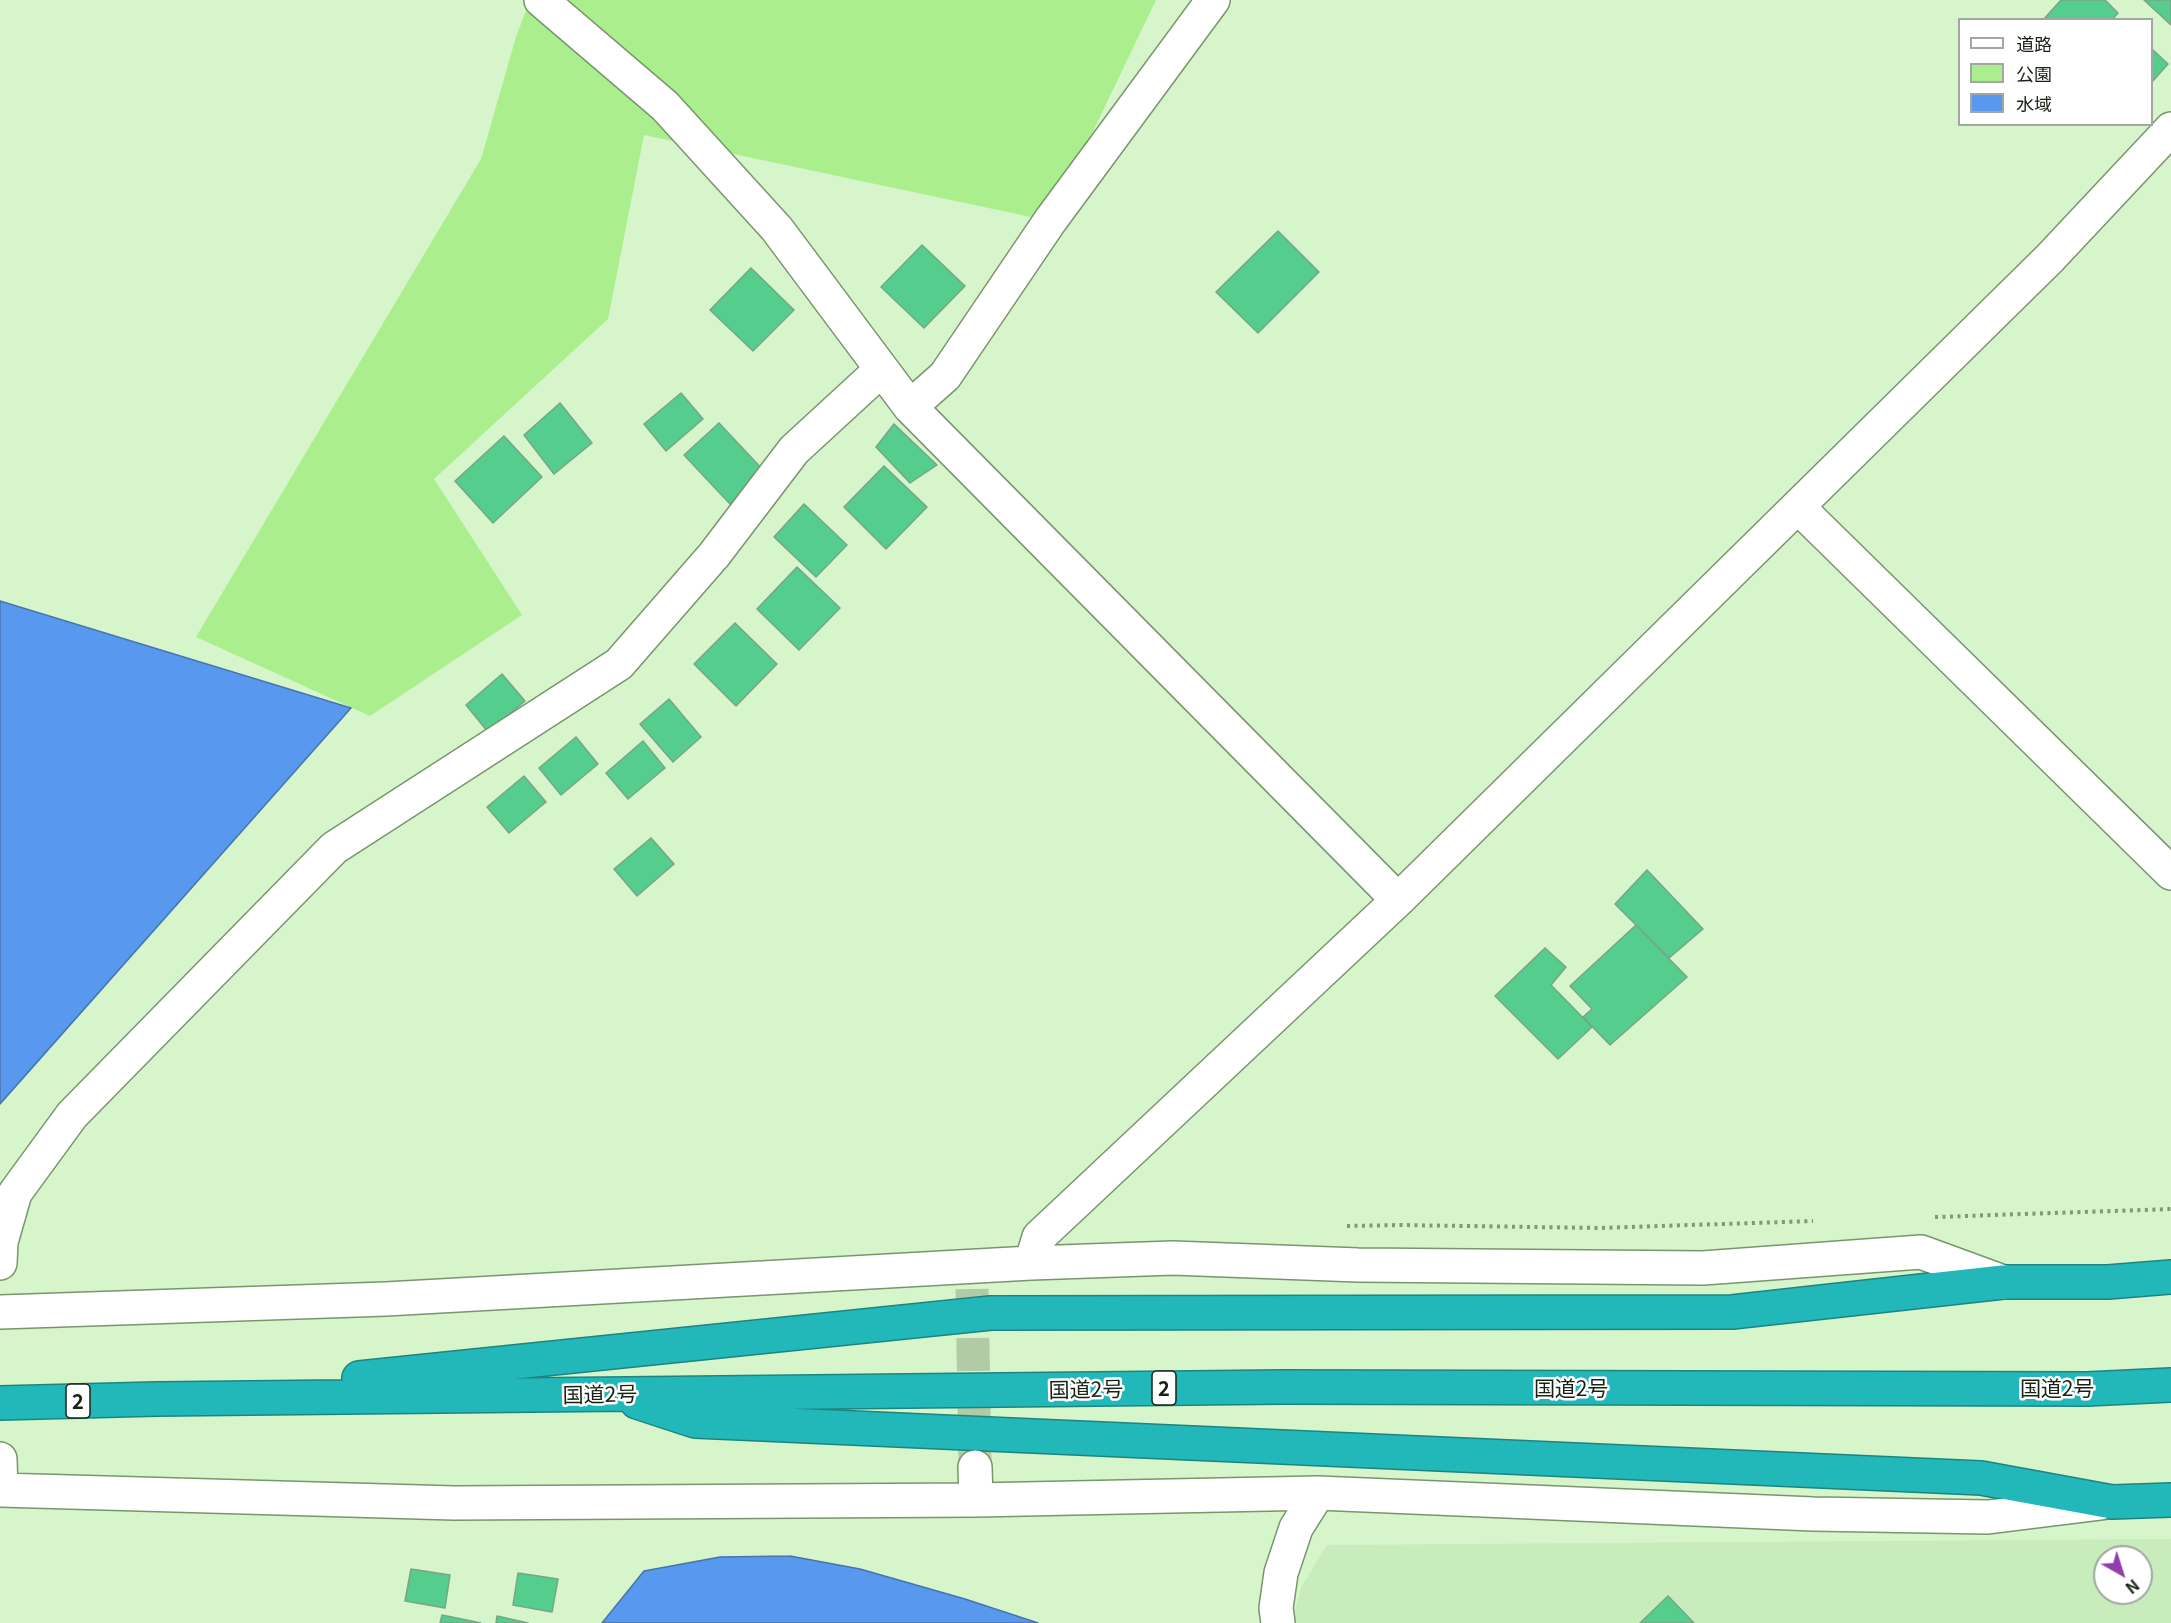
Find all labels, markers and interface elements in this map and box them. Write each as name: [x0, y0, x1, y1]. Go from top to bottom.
legend: [1958, 18, 2153, 126]
text: 道路: [2016, 30, 2052, 56]
text: 公園: [2016, 60, 2052, 86]
text: 水域: [2016, 90, 2052, 116]
road number: 2: [1152, 1371, 1176, 1405]
street label: 国道2号: [1534, 1375, 1608, 1401]
street label: 国道2号: [2020, 1375, 2094, 1401]
street label: 国道2号: [1048, 1376, 1124, 1402]
street label: 国道2号: [562, 1381, 638, 1407]
road number: 2: [66, 1384, 90, 1418]
north arrow: [2093, 1545, 2153, 1605]
text: N: [2121, 1574, 2145, 1601]

